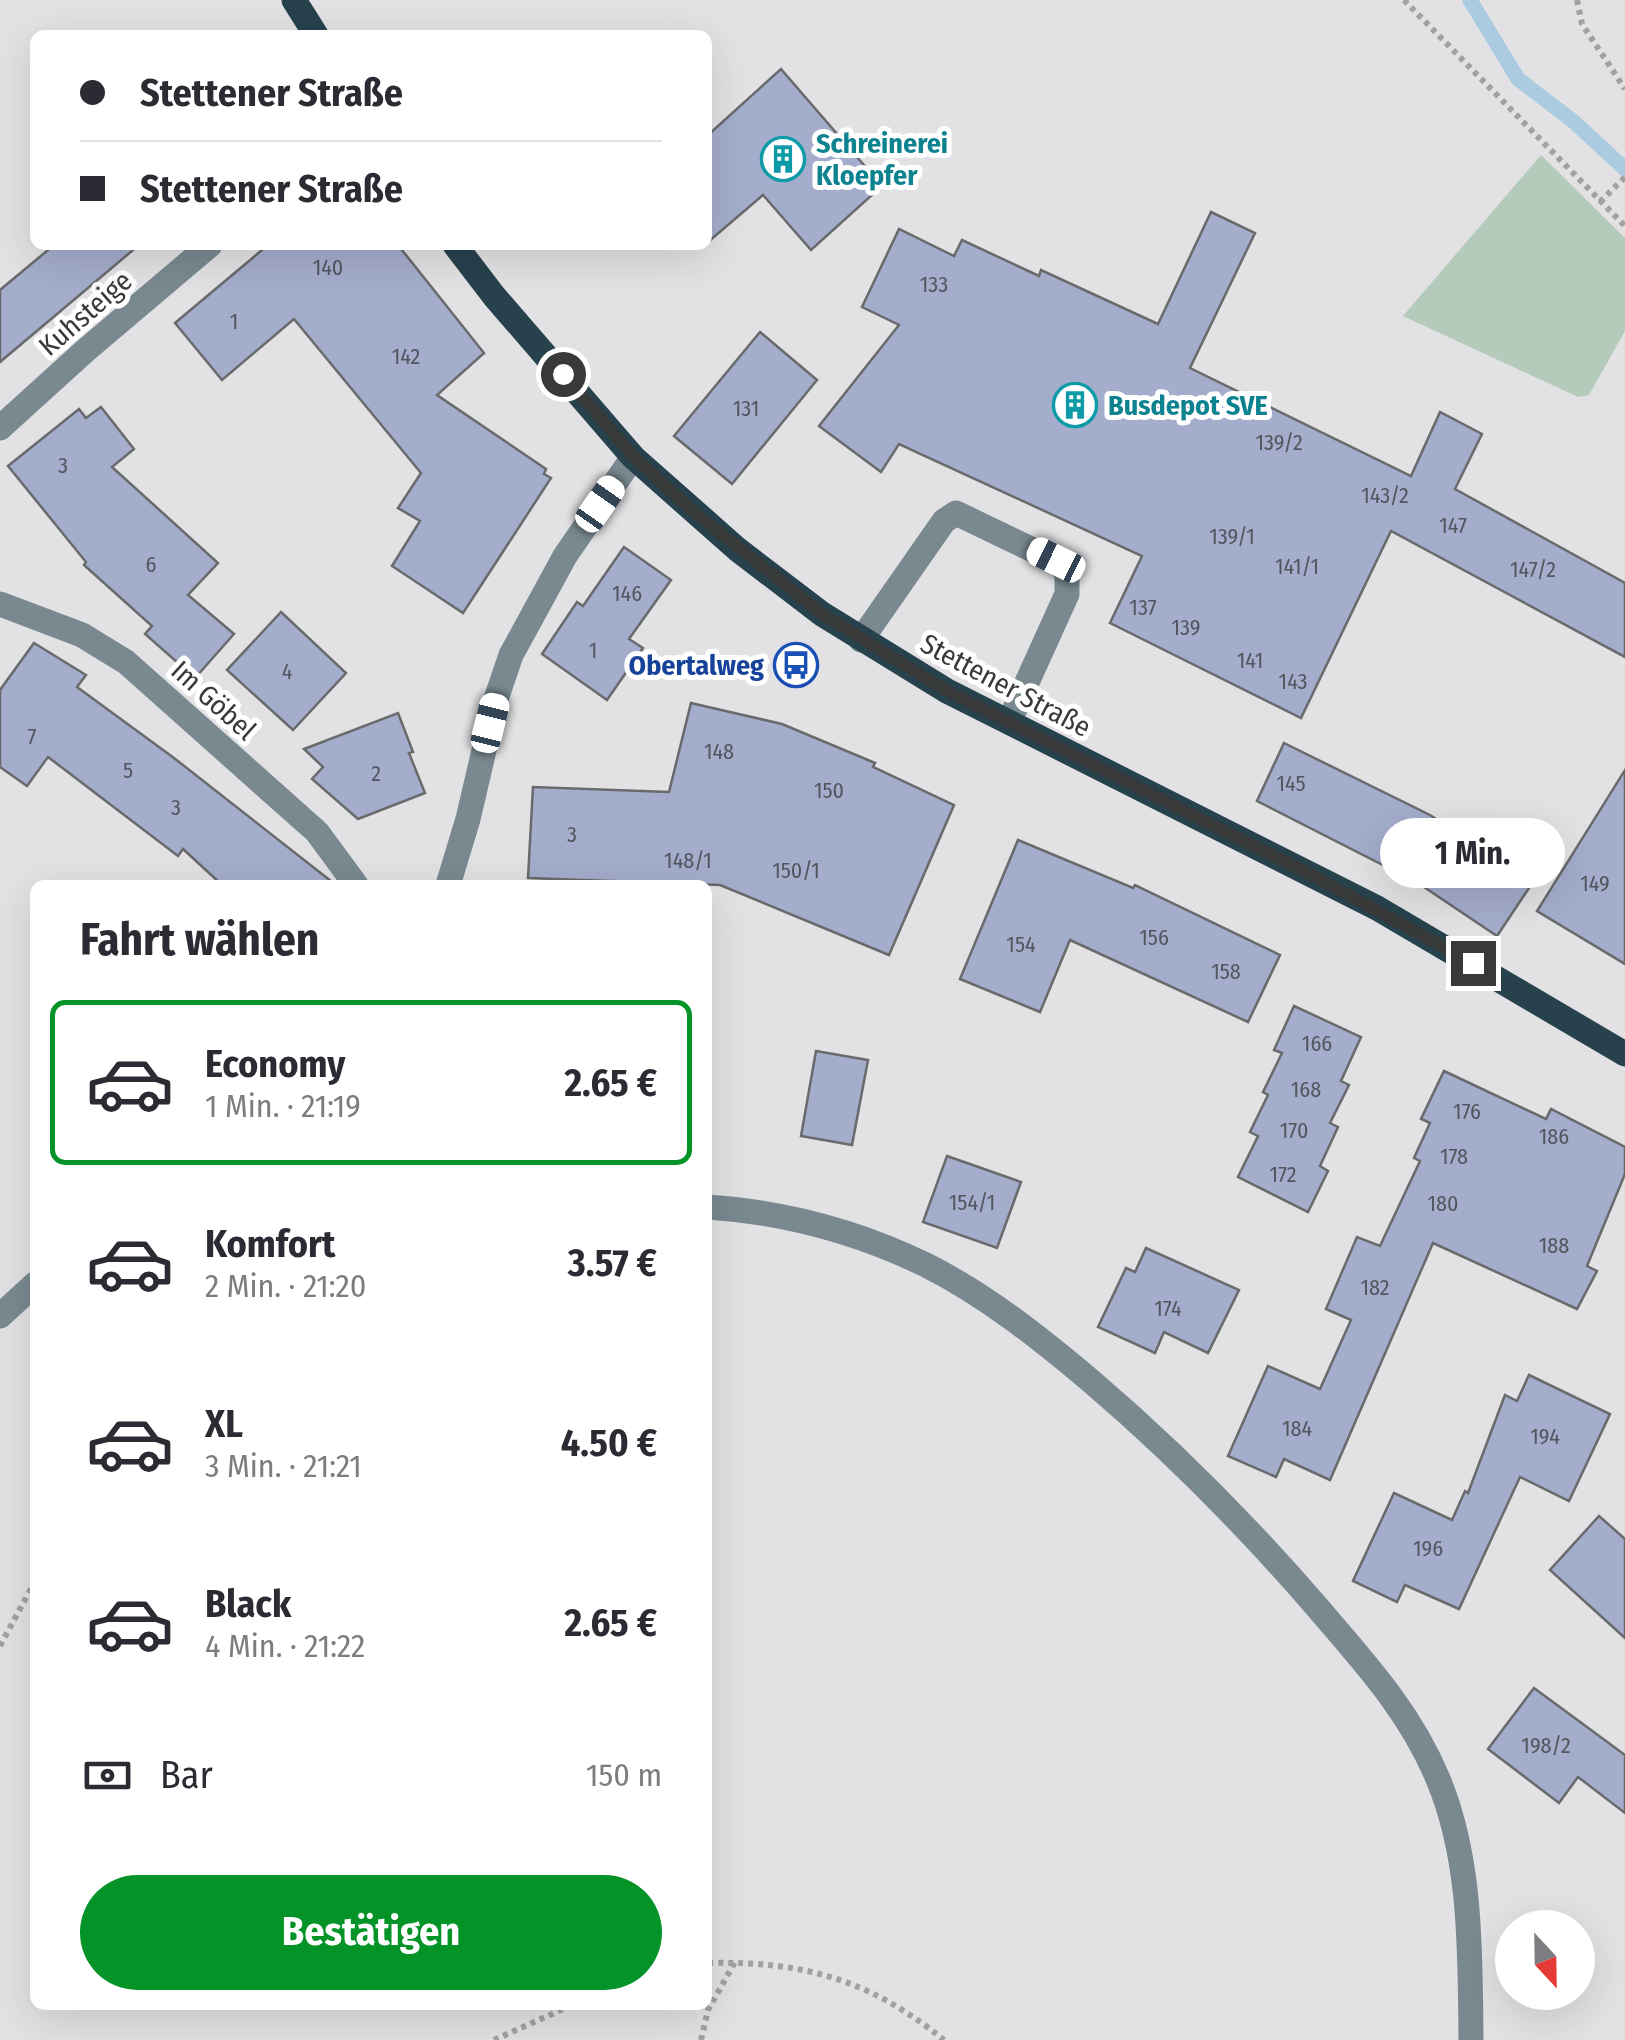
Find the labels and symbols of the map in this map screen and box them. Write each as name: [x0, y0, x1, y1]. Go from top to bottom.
place label: Schreinerei Kloepfer: [816, 127, 948, 192]
building icon: Schreinerei Kloepfer: [760, 136, 806, 182]
house number: 140: [313, 254, 343, 281]
street label: Kuhsteige: [32, 264, 138, 363]
house number: 133: [920, 271, 948, 298]
house number: 1: [230, 308, 238, 335]
house number: 142: [392, 343, 420, 370]
route start: [541, 352, 586, 397]
building icon: Busdepot SVE: [1052, 382, 1098, 428]
place label: Busdepot SVE: [1108, 389, 1268, 422]
house number: 131: [733, 395, 759, 422]
house number: 139/2: [1255, 429, 1303, 456]
house number: 3: [58, 452, 68, 479]
car: [571, 471, 629, 537]
house number: 143/2: [1361, 482, 1409, 509]
house number: 147: [1439, 512, 1467, 539]
house number: 139/1: [1209, 523, 1255, 550]
car: [1022, 533, 1090, 587]
house number: 6: [146, 551, 157, 578]
house number: 141/1: [1275, 553, 1319, 580]
house number: 147/2: [1510, 556, 1556, 583]
house number: 146: [612, 580, 642, 607]
house number: 137: [1129, 594, 1157, 621]
house number: 139: [1172, 614, 1200, 641]
street label: Stettener Straße: [915, 627, 1096, 744]
house number: 1: [589, 637, 597, 664]
bus stop icon: Obertalweg: [773, 642, 819, 688]
house number: 141: [1237, 647, 1263, 674]
place label: Obertalweg: [629, 649, 764, 682]
street label: Im Göbel: [165, 654, 263, 747]
house number: 4: [282, 658, 293, 685]
house number: 143: [1279, 668, 1307, 695]
car: [468, 690, 512, 756]
house number: 7: [28, 723, 37, 750]
house number: 148: [704, 738, 734, 765]
house number: 5: [123, 757, 133, 784]
house number: 2: [371, 760, 381, 787]
house number: 145: [1276, 770, 1306, 797]
house number: 150: [814, 777, 844, 804]
house number: 3: [171, 794, 181, 821]
callout: 1 Min.: [1380, 818, 1566, 888]
house number: 3: [567, 821, 577, 848]
house number: 148/1: [664, 847, 712, 874]
house number: 150/1: [772, 857, 820, 884]
house number: 149: [1580, 870, 1610, 897]
house number: 156: [1139, 924, 1169, 951]
house number: 154: [1006, 931, 1036, 958]
route end: [1451, 941, 1496, 986]
house number: 158: [1211, 958, 1241, 985]
house number: 166: [1302, 1030, 1332, 1057]
house number: 168: [1291, 1076, 1321, 1103]
house number: 176: [1453, 1098, 1481, 1125]
house number: 170: [1280, 1117, 1308, 1144]
house number: 186: [1539, 1123, 1569, 1150]
house number: 178: [1440, 1143, 1468, 1170]
house number: 172: [1270, 1161, 1296, 1188]
house number: 154/1: [949, 1189, 995, 1216]
house number: 180: [1427, 1190, 1459, 1217]
house number: 188: [1539, 1232, 1569, 1259]
house number: 182: [1360, 1274, 1390, 1301]
house number: 174: [1154, 1295, 1182, 1322]
house number: 184: [1282, 1415, 1312, 1442]
house number: 194: [1530, 1423, 1560, 1450]
house number: 196: [1413, 1535, 1443, 1562]
house number: 198/2: [1521, 1732, 1571, 1759]
north arrow: [1495, 1910, 1595, 2010]

